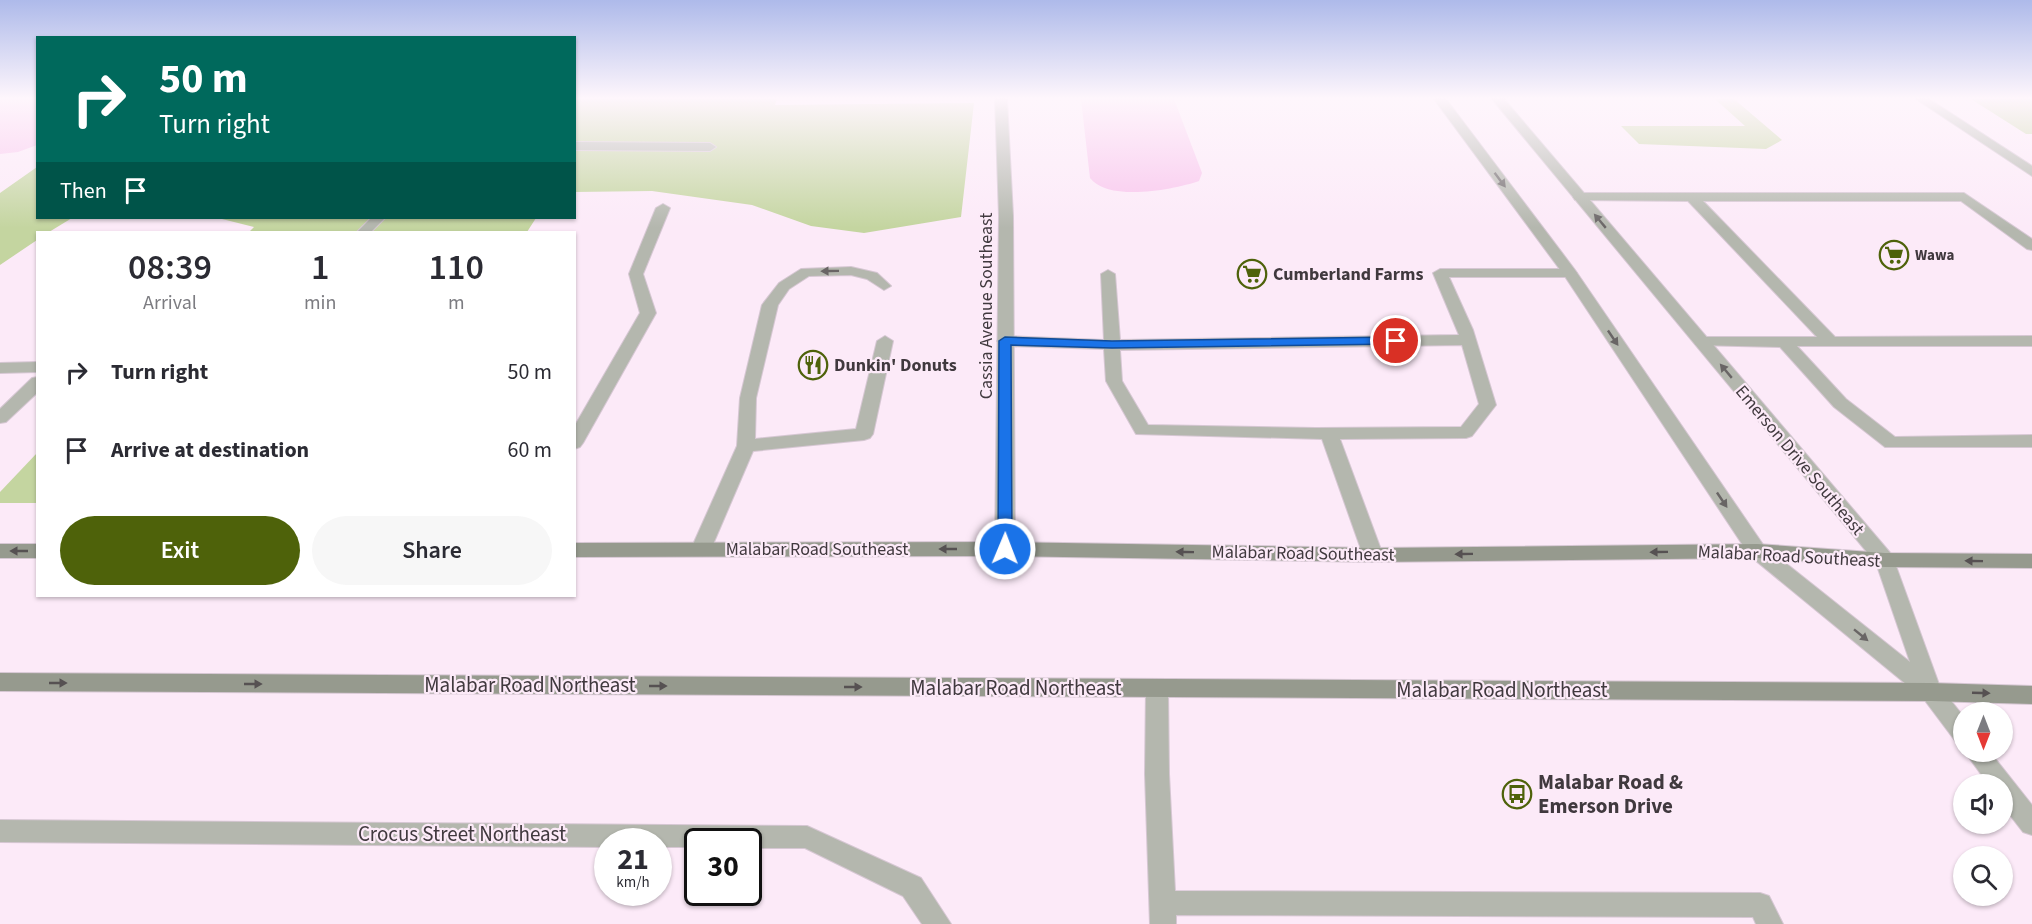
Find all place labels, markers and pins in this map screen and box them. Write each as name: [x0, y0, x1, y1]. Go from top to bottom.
supermarket icon: Wawa: [1878, 239, 1910, 271]
place label: Wawa: [1915, 245, 1954, 266]
supermarket icon: Cumberland Farms: [1236, 258, 1268, 290]
place label: Cumberland Farms: [1273, 262, 1423, 287]
pin: [1370, 315, 1421, 366]
restaurant icon: Dunkin' Donuts: [797, 349, 829, 381]
place label: Dunkin' Donuts: [834, 353, 957, 378]
place label: Malabar Road & Emerson Drive: [1538, 767, 1683, 821]
bus stop icon: Malabar Road & Emerson Drive: [1501, 778, 1533, 810]

